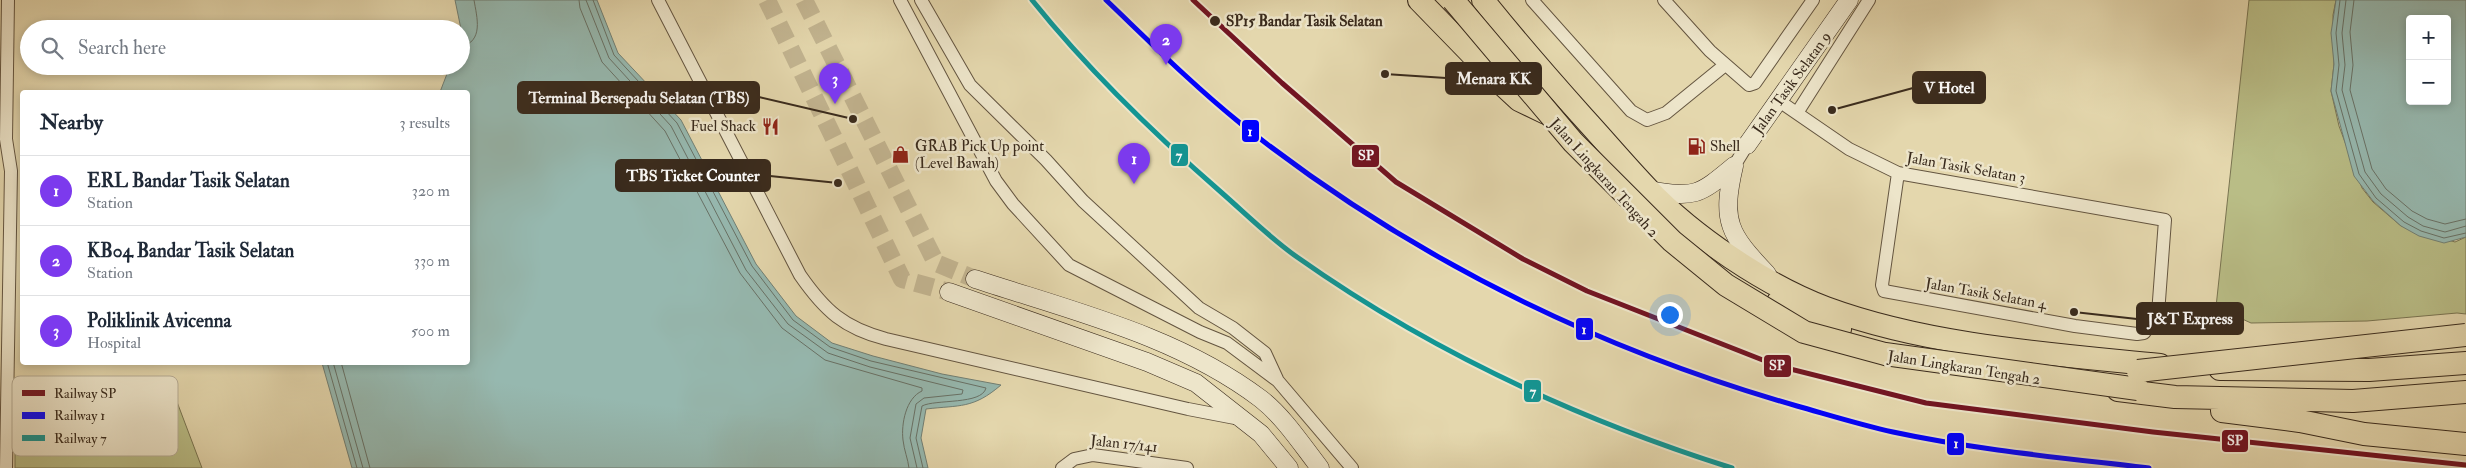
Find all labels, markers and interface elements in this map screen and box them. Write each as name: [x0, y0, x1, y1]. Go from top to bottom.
place label: SP15 Bandar Tasik Selatan: [1226, 12, 1383, 31]
marker: SP15 Bandar Tasik Selatan: [1208, 14, 1222, 28]
map controls: [2406, 15, 2451, 105]
button: +: [2406, 15, 2451, 60]
search box: [20, 20, 470, 75]
pin: 2: [1150, 24, 1182, 65]
street label: Jalan Tasik Selatan 9: [1748, 28, 1836, 139]
icon: search: [38, 34, 66, 62]
text: Search here: [78, 36, 166, 60]
button: −: [2406, 60, 2451, 105]
pin: 3: [819, 63, 851, 104]
callout: Menara KK: [1446, 63, 1541, 94]
text: Menara KK: [1456, 69, 1532, 89]
callout: V Hotel: [1913, 72, 1985, 103]
text: V Hotel: [1922, 78, 1976, 98]
callout: Terminal Bersepadu Selatan (TBS): [518, 82, 759, 113]
text: Terminal Bersepadu Selatan (TBS): [528, 88, 749, 109]
text: Nearby: [40, 109, 103, 136]
text: 3 results: [399, 113, 450, 133]
street label: Jalan Lingkaran Tengah 2: [1544, 114, 1663, 243]
restaurant icon: Fuel Shack: [760, 116, 780, 136]
place label: Fuel Shack: [690, 117, 756, 136]
line badge: 1: [1241, 119, 1260, 143]
text: 1: [1248, 123, 1253, 140]
fuel station icon: Shell: [1686, 136, 1706, 156]
place label: GRAB Pick Up point (Level Bawah): [915, 137, 1044, 173]
place label: Shell: [1710, 137, 1740, 156]
pin: 1: [1118, 143, 1150, 184]
line badge: 7: [1170, 143, 1189, 167]
line badge: SP: [1351, 144, 1380, 168]
shop icon: GRAB Pick Up point (Level Bawah): [891, 145, 911, 165]
text: 7: [1176, 147, 1183, 164]
text: SP: [1358, 147, 1375, 164]
street label: Jalan Tasik Selatan 3: [1904, 148, 2027, 189]
callout: TBS Ticket Counter: [616, 160, 770, 191]
text: TBS Ticket Counter: [625, 166, 761, 186]
text: ERL Bandar Tasik Selatan: [87, 169, 290, 193]
text: 1: [53, 181, 59, 201]
text: 320 m: [412, 181, 450, 201]
text: Station: [87, 193, 133, 213]
text: KB04 Bandar Tasik Selatan: [87, 239, 294, 263]
text: 2: [52, 251, 60, 271]
text: 330 m: [414, 251, 450, 271]
text: Station: [87, 263, 133, 283]
street label: Jalan Tasik Selatan 4: [1923, 274, 2049, 315]
your location: [1657, 302, 1683, 328]
callout: J&T Express: [2137, 303, 2243, 334]
text: Poliklinik Avicenna: [87, 309, 231, 333]
text: J&T Express: [2146, 309, 2233, 330]
line badge: 1: [1575, 317, 1594, 341]
text: 3: [53, 321, 59, 341]
text: 500 m: [411, 321, 450, 341]
text: 1: [1582, 321, 1587, 338]
text: Hospital: [87, 333, 141, 353]
street label: Jalan Lingkaran Tengah 2: [1885, 346, 2042, 390]
line badge: SP: [1763, 354, 1792, 378]
text: SP: [1769, 357, 1786, 374]
legend: [12, 376, 178, 456]
line badge: 7: [1523, 379, 1542, 403]
text: 7: [1530, 383, 1537, 400]
text: Railway SP: [54, 385, 116, 403]
text: Railway 1: [54, 407, 105, 425]
line badge: SP: [2221, 429, 2249, 453]
text: Railway 7: [54, 430, 107, 448]
street label: Jalan 17/141: [1088, 431, 1159, 458]
line badge: 1: [1946, 432, 1965, 456]
text: SP: [2227, 432, 2244, 449]
text: 1: [1954, 435, 1959, 452]

